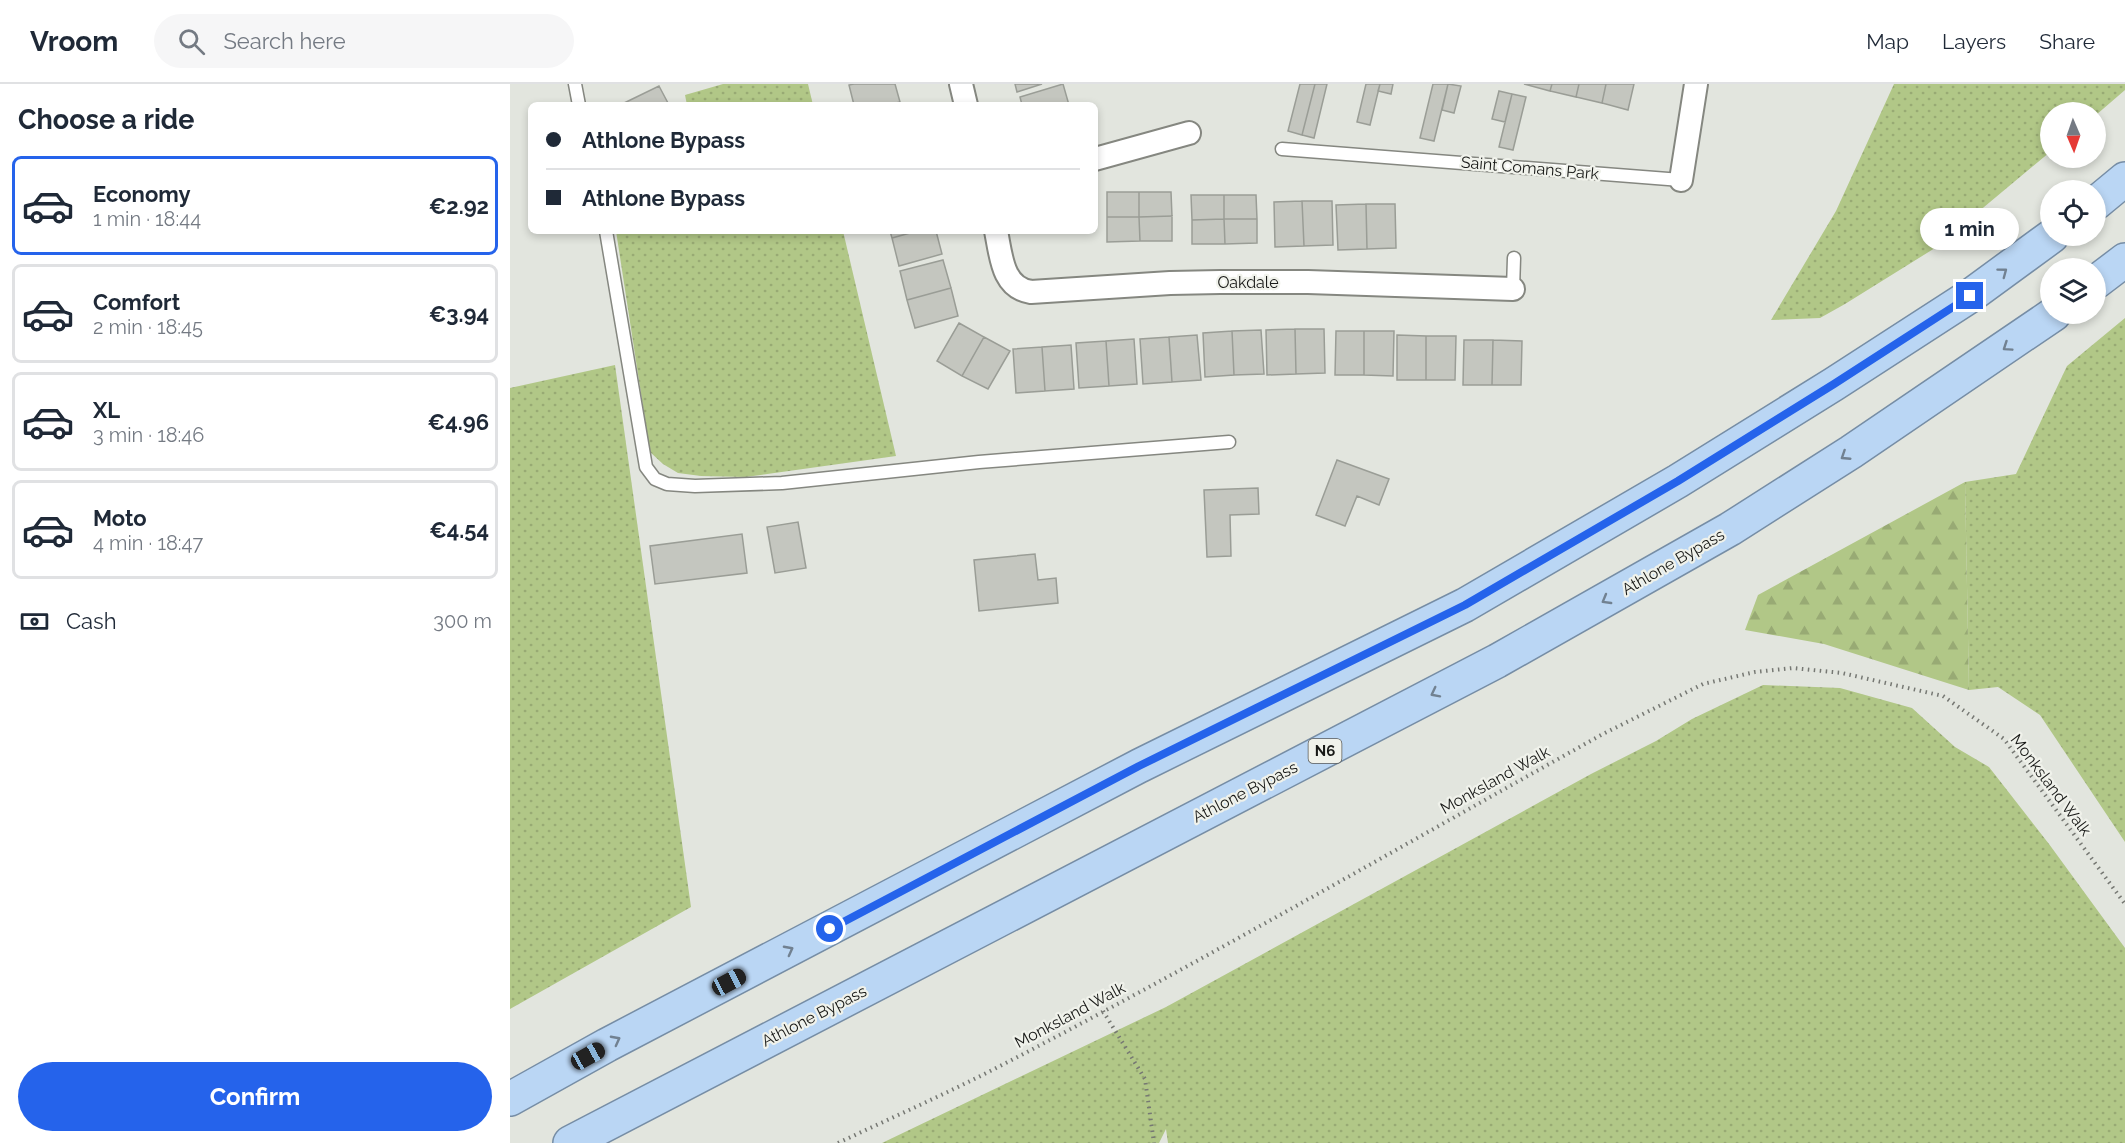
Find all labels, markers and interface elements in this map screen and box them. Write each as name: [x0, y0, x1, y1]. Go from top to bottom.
search box: [154, 14, 574, 68]
text: Vroom: [30, 25, 118, 58]
icon: search: [175, 25, 208, 58]
text: Search here: [223, 28, 346, 54]
text: Map: [1866, 29, 1909, 54]
text: Layers: [1942, 29, 2006, 54]
text: Share: [2039, 29, 2095, 54]
north arrow: [2040, 102, 2106, 168]
map controls: [2040, 102, 2106, 324]
text: Choose a ride: [18, 104, 194, 135]
text: Athlone Bypass: [582, 127, 745, 153]
street label: Saint Comans Park: [1460, 153, 1600, 184]
icon: car: [21, 179, 75, 233]
button: locate: [2040, 180, 2106, 246]
text: Economy: [93, 181, 191, 207]
text: Athlone Bypass: [582, 185, 745, 211]
text: €2.92: [429, 193, 489, 219]
text: 1 min · 18:44: [93, 207, 201, 231]
callout: 1 min: [1920, 209, 2020, 251]
text: 1 min: [1944, 217, 1995, 241]
button: layers: [2040, 258, 2106, 324]
one-way arrow: [1996, 268, 2007, 279]
street label: Oakdale: [1217, 273, 1279, 292]
route end: [1956, 282, 1983, 309]
icon: car: [21, 287, 75, 341]
text: Comfort: [93, 289, 180, 315]
text: €3.94: [429, 301, 489, 327]
text: 2 min · 18:45: [93, 315, 203, 339]
one-way arrow: [2002, 340, 2013, 351]
icon: car: [21, 395, 75, 449]
text: XL: [93, 397, 120, 423]
text: €4.96: [428, 409, 489, 435]
text: 3 min · 18:46: [93, 423, 204, 447]
one-way arrow: [1841, 449, 1852, 460]
icon: car: [21, 503, 75, 557]
text: Moto: [93, 505, 147, 531]
text: €4.54: [429, 517, 489, 543]
street label: Athlone Bypass: [1618, 525, 1728, 599]
text: 4 min · 18:47: [93, 531, 203, 555]
one-way arrow: [1602, 592, 1612, 604]
icon: cash: [18, 605, 51, 638]
text: Cash: [66, 608, 117, 634]
text: 300 m: [433, 609, 492, 633]
one-way arrow: [1430, 686, 1441, 698]
street label: Monksland Walk: [2007, 730, 2096, 840]
road number: N6: [1308, 739, 1342, 763]
street label: Monksland Walk: [1437, 742, 1554, 818]
street label: Athlone Bypass: [1189, 757, 1301, 827]
route start: [816, 915, 843, 942]
one-way arrow: [783, 946, 793, 957]
car: [709, 966, 749, 998]
street label: Monksland Walk: [1012, 978, 1129, 1052]
street label: Athlone Bypass: [758, 981, 870, 1051]
one-way arrow: [610, 1036, 621, 1047]
car: [568, 1039, 608, 1073]
button: Confirm: [18, 1062, 492, 1131]

